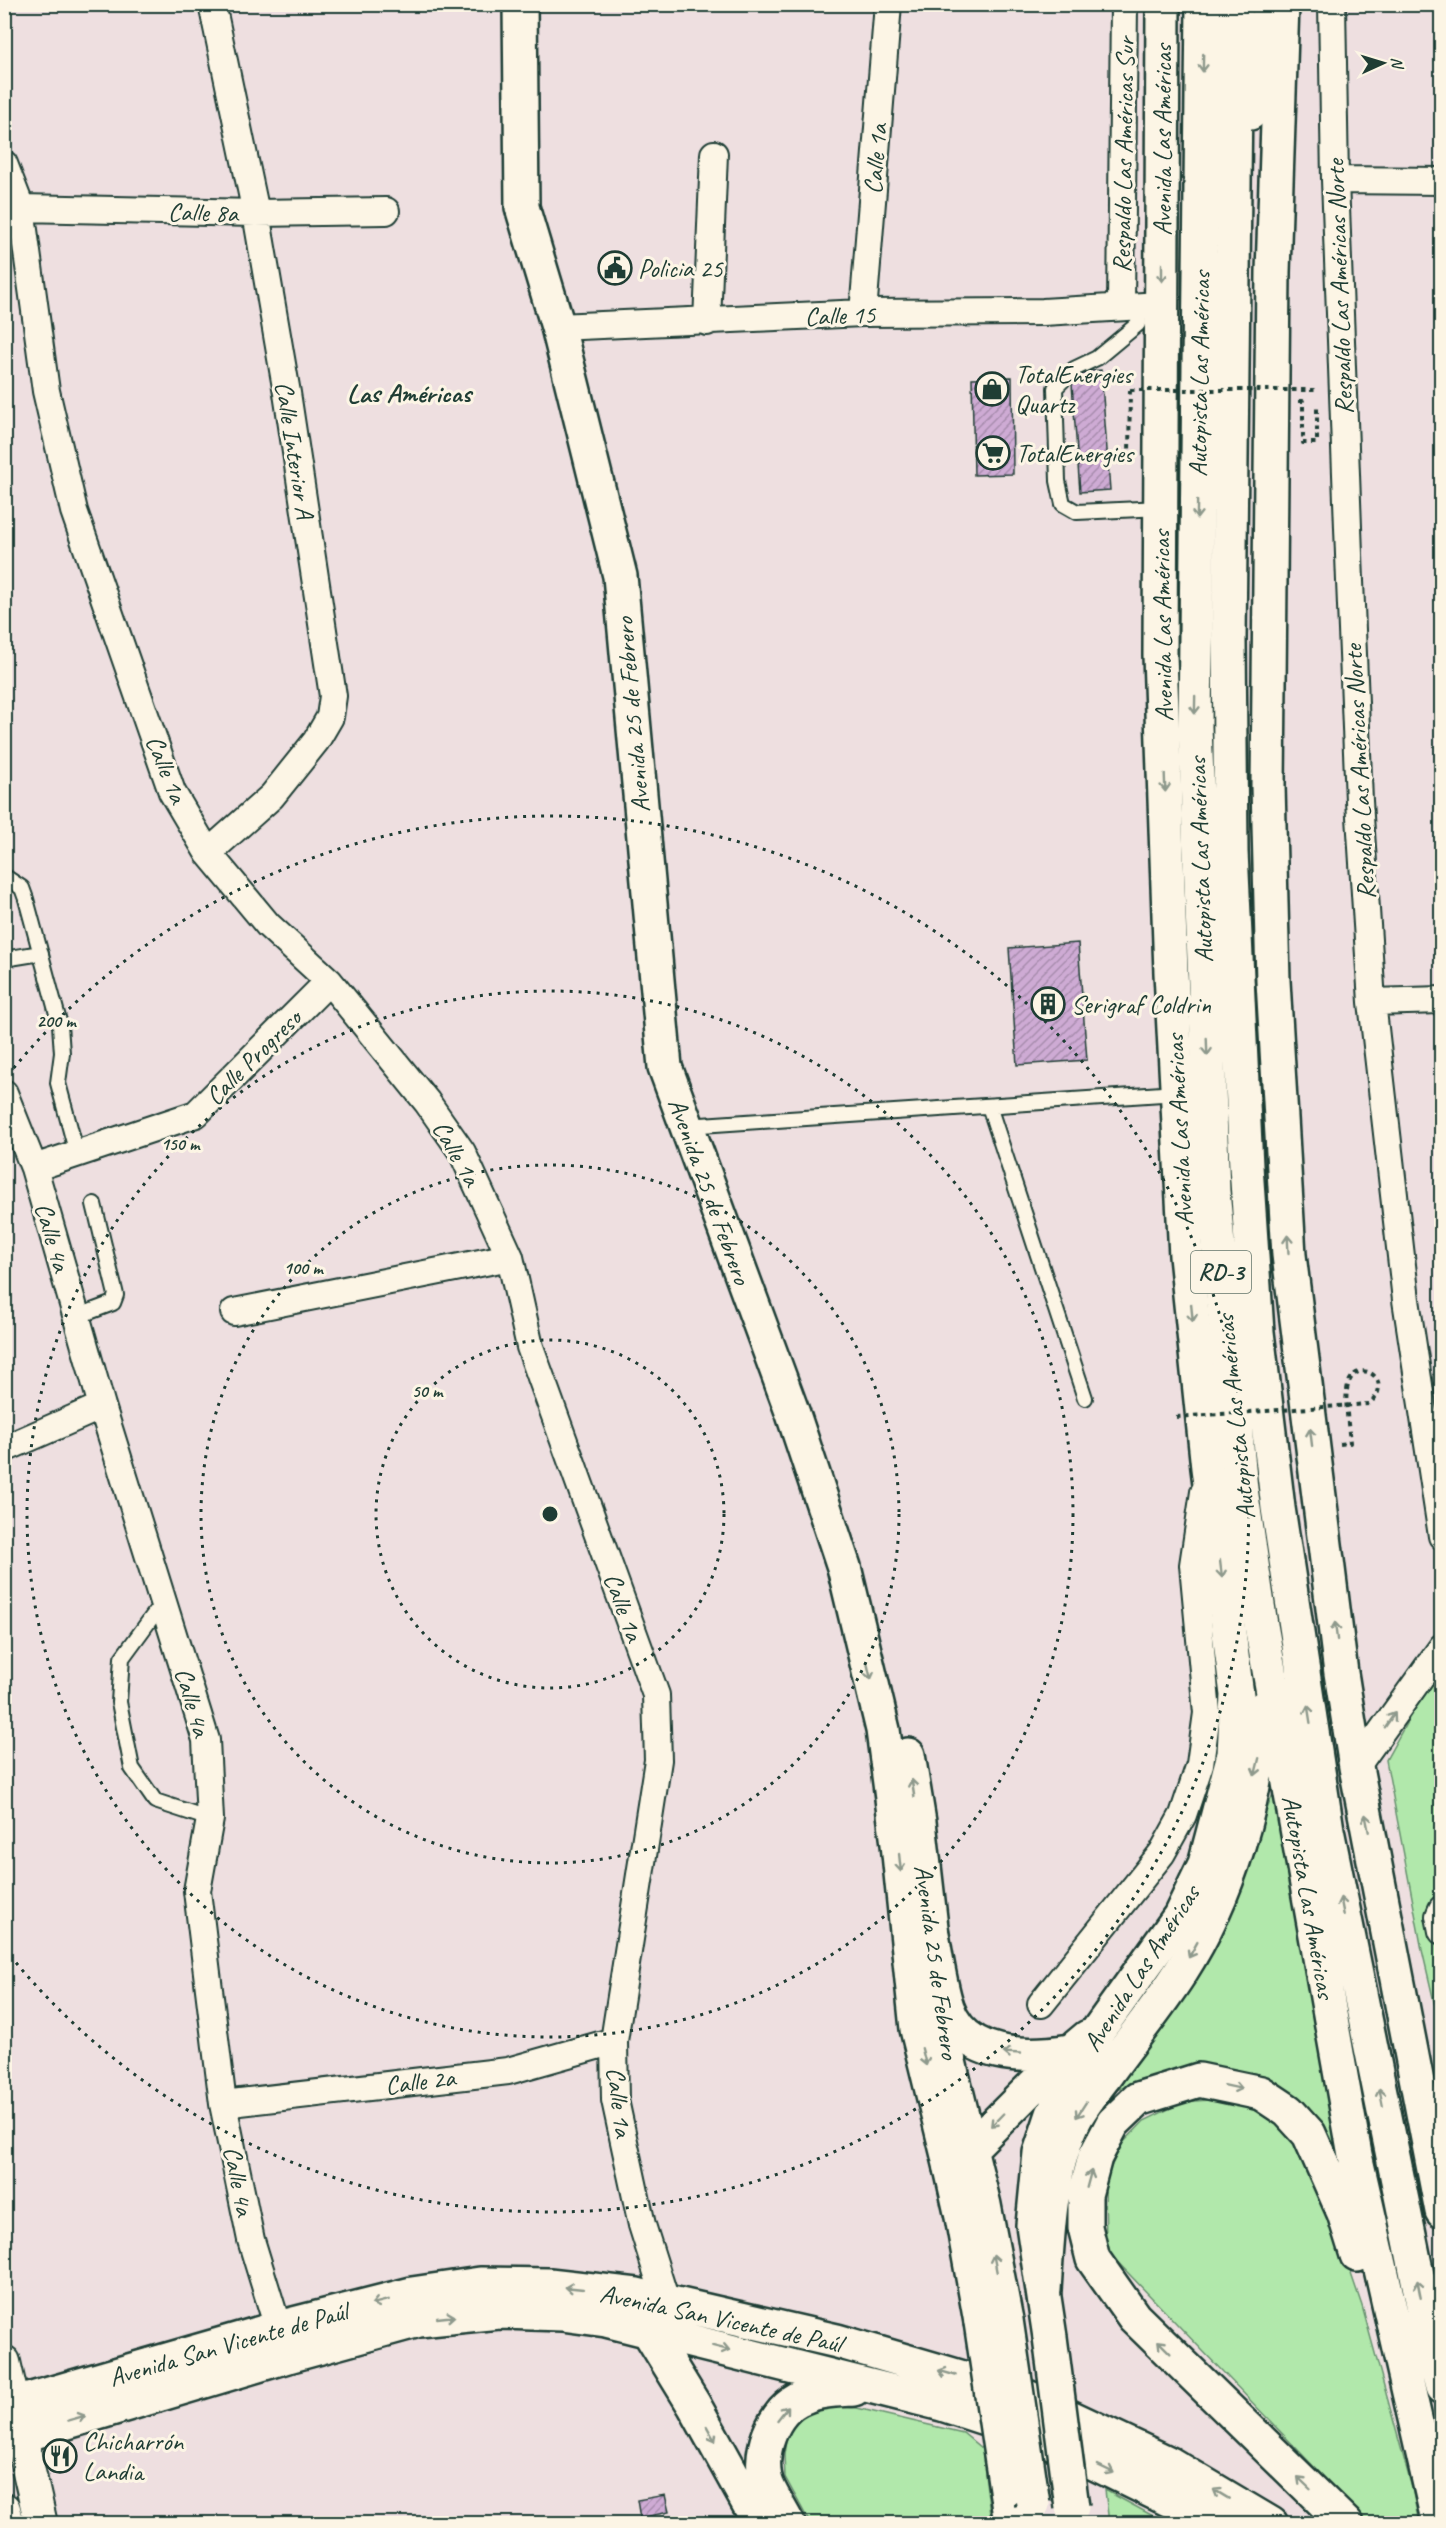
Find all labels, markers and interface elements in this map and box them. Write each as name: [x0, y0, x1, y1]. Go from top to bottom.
north arrow: [1353, 33, 1413, 93]
street label: Respaldo Las Américas Sur: [1105, 34, 1142, 273]
street label: Avenida Las Américas: [1146, 42, 1179, 236]
one-way arrow: [1197, 52, 1209, 72]
text: N: [1387, 56, 1408, 71]
street label: Calle 1a: [856, 121, 895, 195]
street label: Respaldo Las Américas Norte: [1318, 156, 1360, 415]
street label: Calle 8a: [168, 195, 240, 230]
public building icon: Policia 25: [597, 250, 633, 286]
place label: Policia 25: [638, 252, 724, 285]
one-way arrow: [1156, 262, 1168, 282]
street label: Autopista Las Américas: [1181, 269, 1218, 477]
street label: Calle 15: [804, 298, 877, 333]
place label: TotalEnergies Quartz: [1015, 358, 1134, 421]
shop icon: TotalEnergies Quartz: [974, 371, 1010, 407]
district label: Las Américas: [347, 376, 474, 410]
street label: Calle Interior A: [267, 379, 322, 523]
supermarket icon: TotalEnergies: [975, 435, 1011, 471]
place label: TotalEnergies: [1016, 437, 1135, 470]
one-way arrow: [1192, 499, 1203, 519]
street label: Avenida Las Américas: [1144, 528, 1181, 722]
street label: Avenida 25 de Febrero: [607, 614, 657, 814]
street label: Respaldo Las Américas Norte: [1336, 641, 1383, 900]
one-way arrow: [1189, 694, 1201, 714]
street label: Calle 1a: [138, 730, 196, 809]
street label: Autopista Las Américas: [1180, 755, 1221, 963]
one-way arrow: [1159, 772, 1170, 792]
building icon: Serigraf Coldrin: [1030, 986, 1066, 1022]
place label: Serigraf Coldrin: [1071, 988, 1211, 1021]
street label: Calle Progreso: [198, 1000, 310, 1112]
text: 200 m: [37, 1010, 77, 1032]
street label: Avenida Las Américas: [1158, 1031, 1201, 1226]
one-way arrow: [1202, 1036, 1213, 1056]
street label: Avenida 25 de Febrero: [661, 1094, 759, 1290]
street label: Calle 1a: [425, 1115, 489, 1193]
text: 150 m: [161, 1133, 201, 1155]
street label: Calle 4a: [27, 1199, 79, 1277]
one-way arrow: [1282, 1234, 1293, 1254]
road number: RD-3: [1191, 1251, 1251, 1293]
text: 100 m: [284, 1257, 324, 1279]
one-way arrow: [1187, 1303, 1198, 1323]
street label: Autopista Las Américas: [1208, 1311, 1263, 1521]
text: 50 m: [412, 1380, 444, 1402]
one-way arrow: [1305, 1428, 1316, 1448]
centre of rings: [540, 1504, 560, 1524]
one-way arrow: [1216, 1559, 1227, 1579]
street label: Calle 1a: [596, 1569, 652, 1647]
one-way arrow: [1330, 1621, 1341, 1641]
one-way arrow: [864, 1661, 876, 1680]
street label: Calle 4a: [167, 1664, 219, 1742]
one-way arrow: [1304, 1705, 1315, 1725]
one-way arrow: [1384, 1712, 1396, 1728]
one-way arrow: [1250, 1757, 1262, 1776]
one-way arrow: [908, 1779, 919, 1798]
street label: Autopista Las Américas: [1274, 1793, 1343, 2003]
one-way arrow: [1361, 1814, 1372, 1834]
one-way arrow: [895, 1853, 906, 1873]
street label: Avenida 25 de Febrero: [907, 1863, 967, 2063]
street label: Avenida Las Américas: [1075, 1877, 1209, 2058]
one-way arrow: [1336, 1897, 1347, 1917]
one-way arrow: [1187, 1941, 1199, 1958]
one-way arrow: [918, 2047, 930, 2066]
one-way arrow: [1002, 2047, 1022, 2059]
street label: Calle 2a: [383, 2061, 459, 2102]
street label: Calle 1a: [599, 2065, 640, 2141]
one-way arrow: [1223, 2082, 1243, 2093]
one-way arrow: [1375, 2088, 1386, 2108]
one-way arrow: [1075, 2101, 1087, 2118]
one-way arrow: [990, 2113, 1005, 2128]
street label: Calle 4a: [216, 2143, 262, 2220]
one-way arrow: [1084, 2170, 1095, 2189]
one-way arrow: [989, 2253, 1000, 2273]
street label: Avenida San Vicente de Paúl: [597, 2277, 849, 2361]
one-way arrow: [1413, 2279, 1425, 2298]
one-way arrow: [564, 2282, 584, 2293]
street label: Avenida San Vicente de Paúl: [105, 2293, 356, 2394]
one-way arrow: [371, 2297, 390, 2308]
one-way arrow: [436, 2311, 456, 2322]
one-way arrow: [1157, 2340, 1171, 2355]
one-way arrow: [711, 2343, 730, 2355]
one-way arrow: [938, 2367, 957, 2378]
one-way arrow: [777, 2406, 790, 2422]
one-way arrow: [68, 2412, 87, 2423]
place label: Chicharrón Landia: [83, 2425, 184, 2488]
one-way arrow: [705, 2425, 717, 2442]
restaurant icon: Chicharrón Landia: [42, 2438, 78, 2474]
one-way arrow: [1097, 2463, 1115, 2475]
one-way arrow: [1297, 2476, 1312, 2490]
one-way arrow: [1213, 2487, 1230, 2499]

